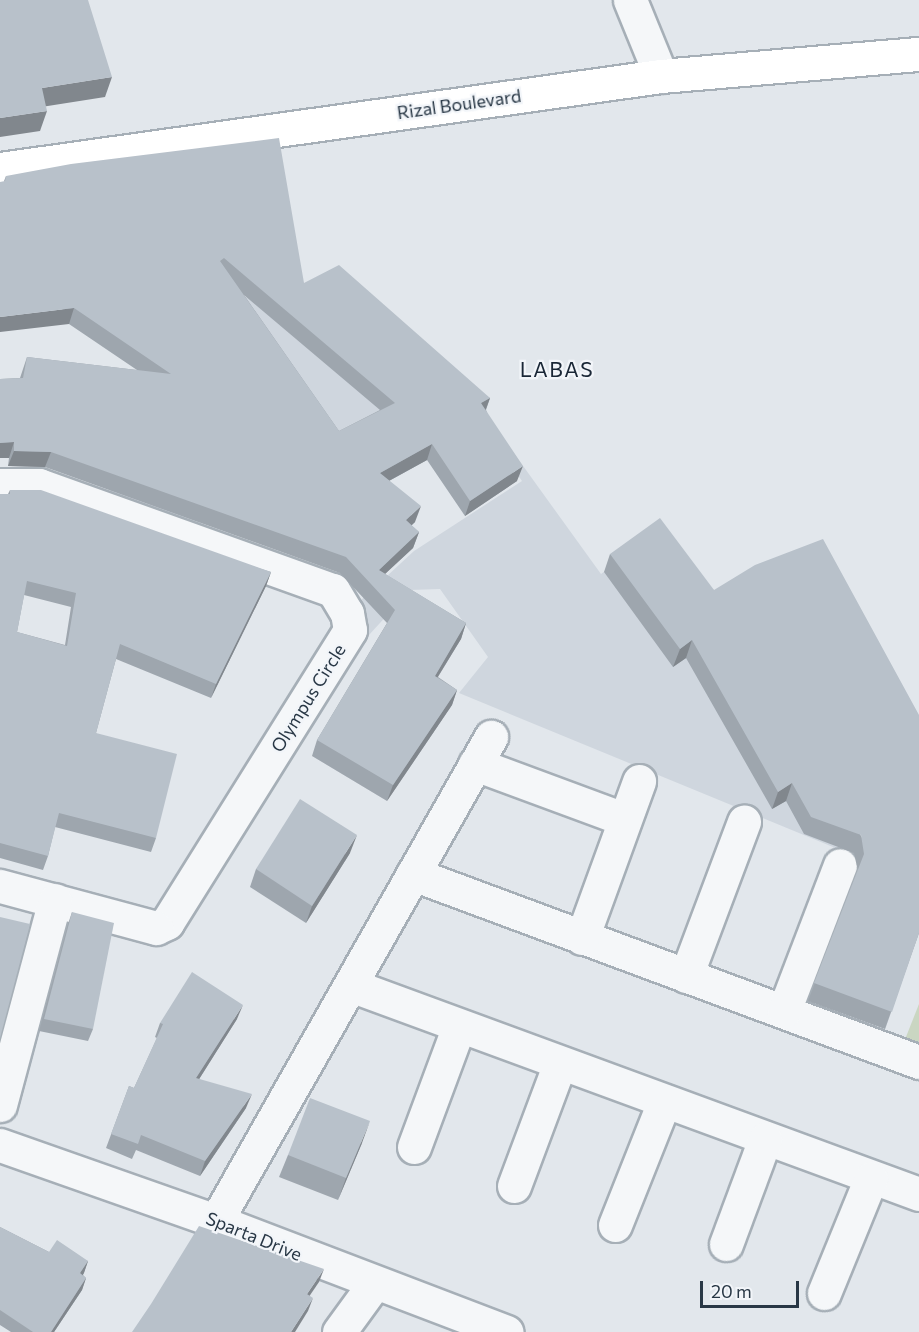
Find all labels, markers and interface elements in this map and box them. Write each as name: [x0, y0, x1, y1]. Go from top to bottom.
street label: Rizal Boulevard: [396, 85, 522, 123]
district label: LABAS: [520, 356, 594, 382]
street label: Olympus Circle: [266, 640, 350, 756]
street label: Sparta Drive: [203, 1207, 305, 1265]
scale bar: [703, 1269, 802, 1307]
text: 20 m: [711, 1280, 752, 1302]

